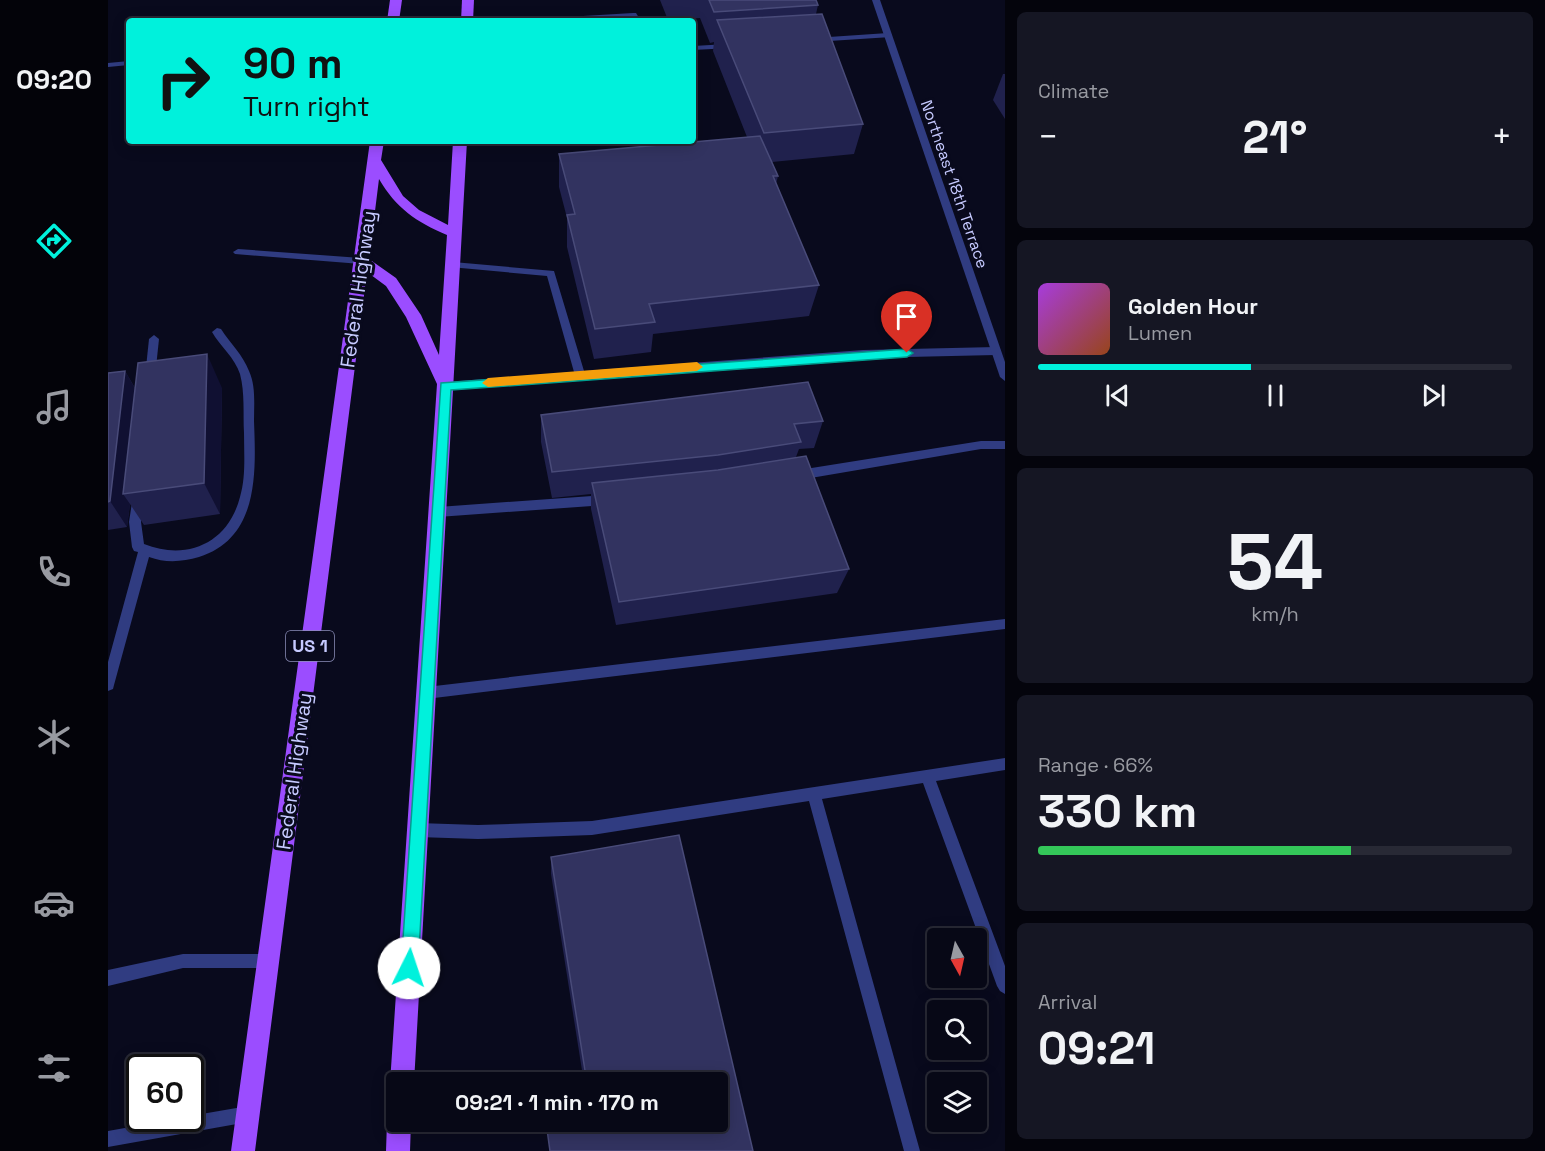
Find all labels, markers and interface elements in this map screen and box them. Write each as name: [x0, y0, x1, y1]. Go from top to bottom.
text: 90 m: [243, 37, 343, 90]
icon: right: [144, 42, 222, 120]
text: 09:20: [16, 62, 92, 97]
text: Climate: [1038, 78, 1109, 104]
text: Turn right: [243, 89, 370, 124]
street label: Northeast 18th Terrace: [916, 97, 993, 271]
text: 21°: [1243, 109, 1307, 166]
text: −: [1038, 116, 1058, 158]
text: +: [1492, 116, 1512, 158]
street label: Federal Highway: [334, 209, 382, 369]
icon: directions: [33, 220, 75, 262]
pin: [881, 291, 932, 353]
text: Golden Hour: [1128, 292, 1258, 320]
icon: arrive: [890, 300, 923, 333]
text: Lumen: [1128, 320, 1192, 346]
icon: previous: [1101, 379, 1134, 412]
icon: pause: [1259, 379, 1292, 412]
icon: next: [1417, 379, 1450, 412]
icon: music: [33, 386, 75, 428]
text: 54: [1227, 512, 1323, 612]
icon: phone: [33, 551, 75, 593]
text: km/h: [1251, 601, 1299, 627]
road number: US 1: [286, 631, 334, 661]
street label: Federal Highway: [270, 691, 318, 851]
icon: climate: [33, 716, 75, 758]
text: Range · 66%: [1038, 752, 1153, 778]
text: 330 km: [1038, 783, 1197, 840]
icon: car: [33, 882, 75, 924]
north arrow: [927, 928, 987, 988]
map controls: [927, 928, 987, 1132]
position arrow: [377, 936, 441, 1000]
text: Arrival: [1038, 989, 1097, 1015]
button: search: [927, 1000, 987, 1060]
text: 09:21: [1038, 1020, 1155, 1077]
icon: filters: [33, 1047, 75, 1089]
speed limit sign: 60: [126, 1054, 204, 1132]
button: layers: [927, 1072, 987, 1132]
text: 09:21 · 1 min · 170 m: [455, 1088, 659, 1116]

